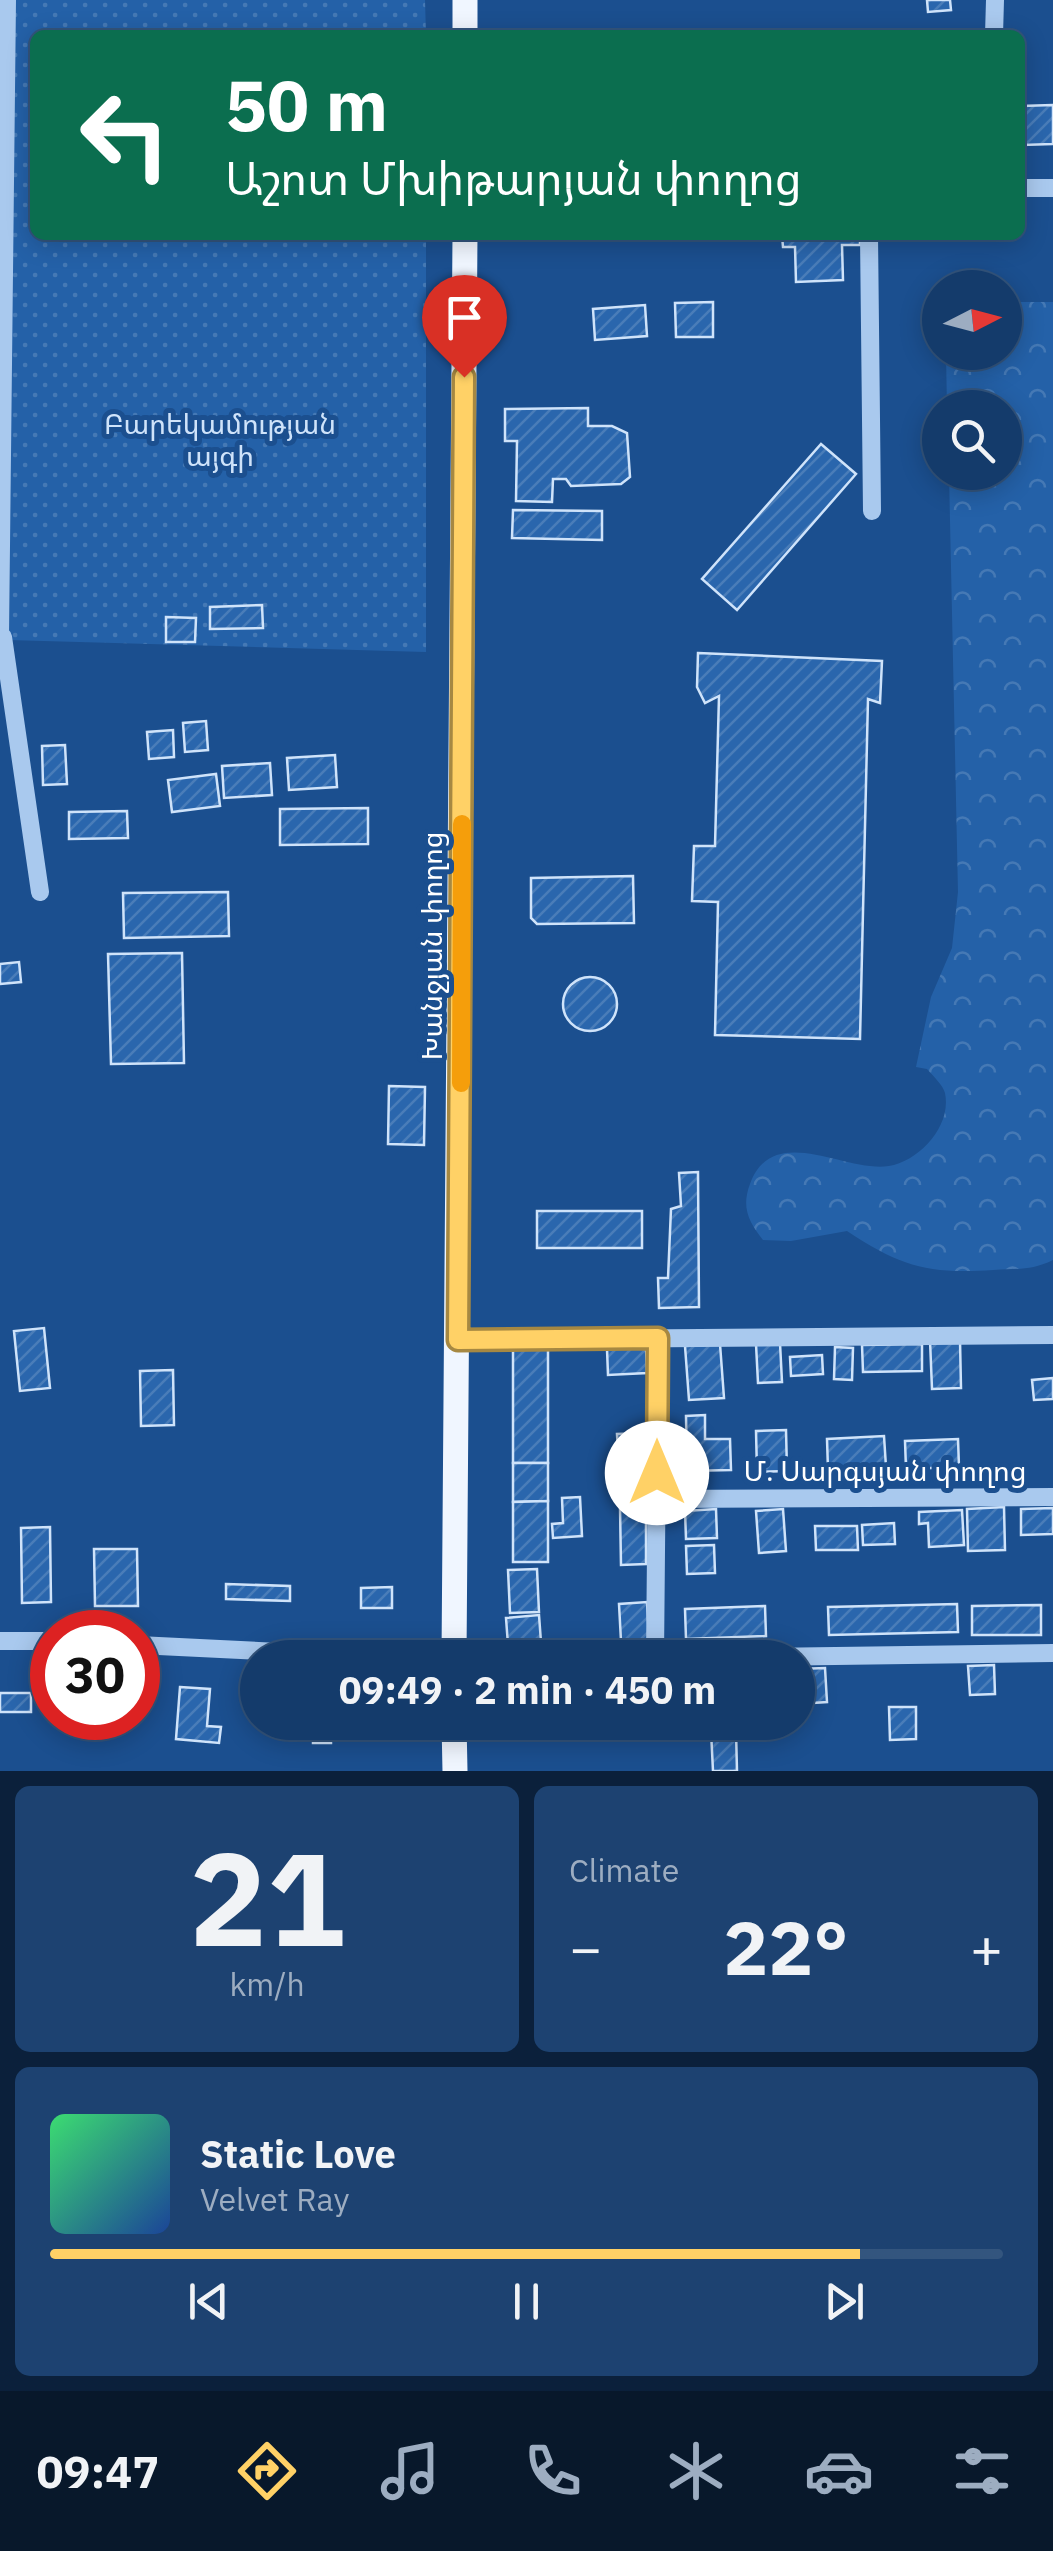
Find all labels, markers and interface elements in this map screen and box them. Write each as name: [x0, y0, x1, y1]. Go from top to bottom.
text: 50 m: [225, 59, 388, 150]
icon: left: [60, 70, 190, 200]
text: Աշոտ Մխիթարյան փողոց: [225, 149, 802, 207]
north arrow: [922, 270, 1022, 370]
map controls: [922, 270, 1022, 490]
pin: [422, 275, 507, 378]
icon: arrive: [437, 290, 492, 345]
button: search: [922, 390, 1022, 490]
park label: Բարեկամության այգի: [104, 405, 336, 474]
street label: Խանջյան փողոց: [413, 832, 450, 1060]
position arrow: [605, 1421, 709, 1525]
street label: Մ. Սարգսյան փողոց: [743, 1452, 1027, 1489]
speed limit sign: 30: [30, 1610, 160, 1740]
text: 09:49 · 2 min · 450 m: [339, 1665, 716, 1714]
text: 21: [189, 1813, 345, 1982]
text: Climate: [569, 1849, 679, 1891]
text: 22°: [723, 1898, 849, 1996]
text: −: [569, 1912, 602, 1983]
text: +: [970, 1912, 1003, 1983]
text: km/h: [229, 1963, 305, 2005]
text: Static Love: [200, 2129, 396, 2178]
text: Velvet Ray: [200, 2178, 349, 2220]
icon: previous: [181, 2274, 236, 2329]
icon: pause: [499, 2274, 554, 2329]
icon: next: [817, 2274, 872, 2329]
icon: directions: [232, 2436, 302, 2506]
icon: music: [375, 2436, 445, 2506]
icon: phone: [518, 2436, 588, 2506]
icon: climate: [661, 2436, 731, 2506]
icon: car: [804, 2436, 874, 2506]
icon: filters: [947, 2436, 1017, 2506]
text: 09:47: [36, 2442, 159, 2500]

